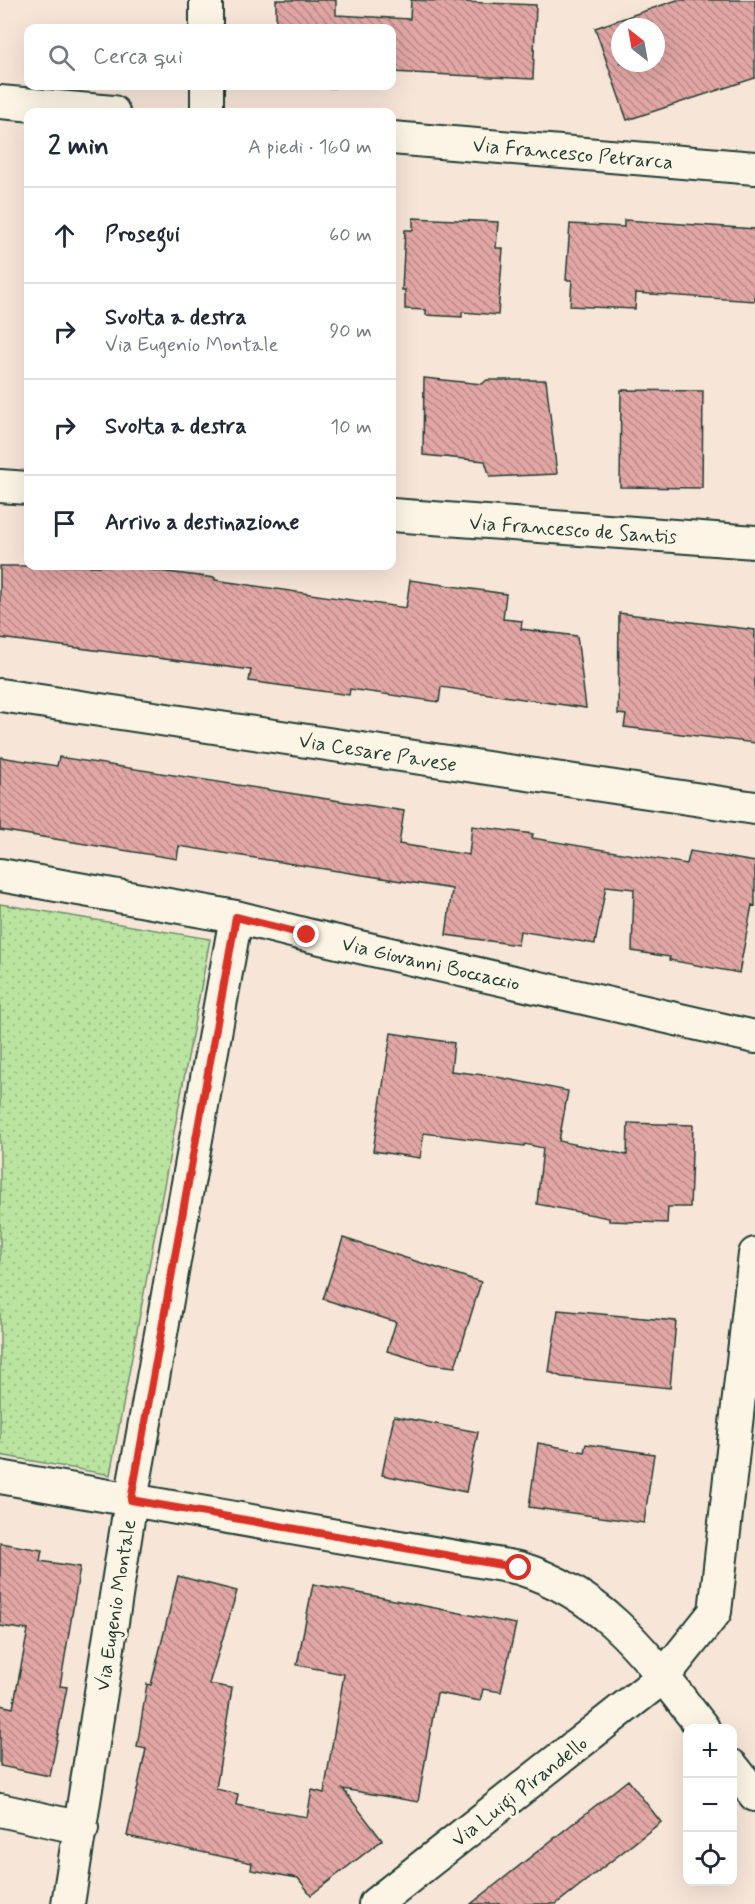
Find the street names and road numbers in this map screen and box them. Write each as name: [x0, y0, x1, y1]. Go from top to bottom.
street label: Via Francesco Petrarca: [472, 132, 674, 177]
street label: Via Francesco de Santis: [468, 510, 678, 551]
street label: Via Cesare Pavese: [297, 728, 459, 779]
street label: Via Giovanni Boccaccio: [339, 931, 522, 998]
street label: Via Eugenio Montale: [90, 1517, 143, 1693]
street label: Via Luigi Pirandello: [446, 1731, 595, 1855]

